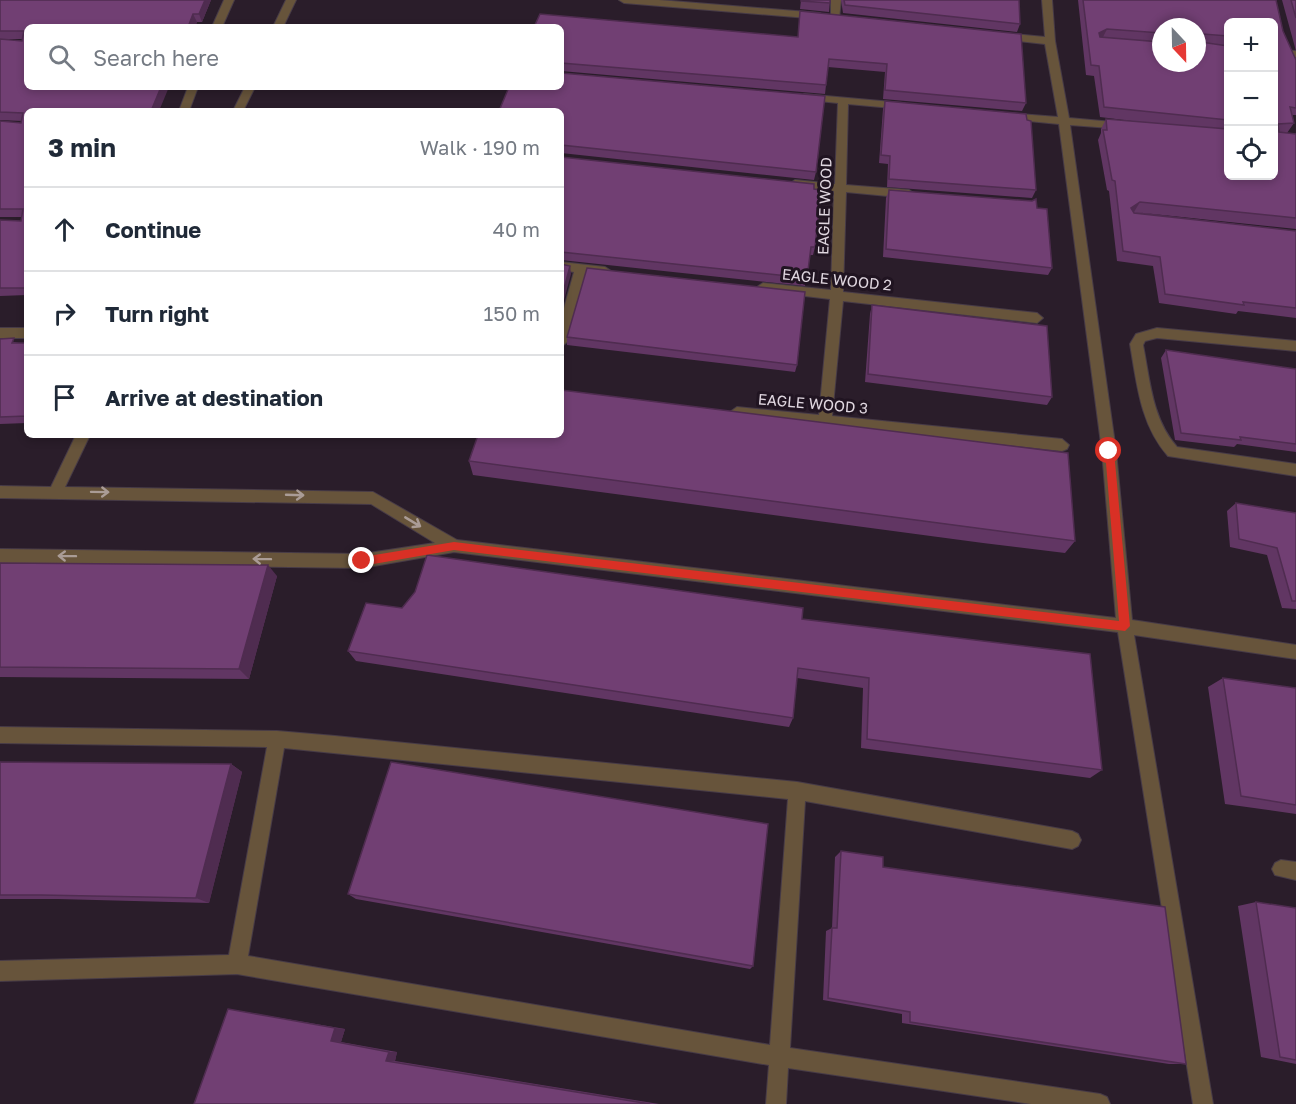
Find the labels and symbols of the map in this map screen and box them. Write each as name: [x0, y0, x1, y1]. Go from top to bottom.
north arrow: [1152, 18, 1206, 72]
street label: EAGLE WOOD: [813, 157, 835, 255]
street label: EAGLE WOOD 2: [781, 264, 893, 294]
street label: EAGLE WOOD 3: [757, 389, 869, 417]
route start: [1095, 437, 1121, 463]
one-way arrow: [90, 486, 110, 497]
one-way arrow: [285, 489, 305, 500]
one-way arrow: [404, 516, 421, 528]
route end: [348, 547, 374, 573]
one-way arrow: [57, 551, 77, 562]
one-way arrow: [252, 553, 272, 565]

